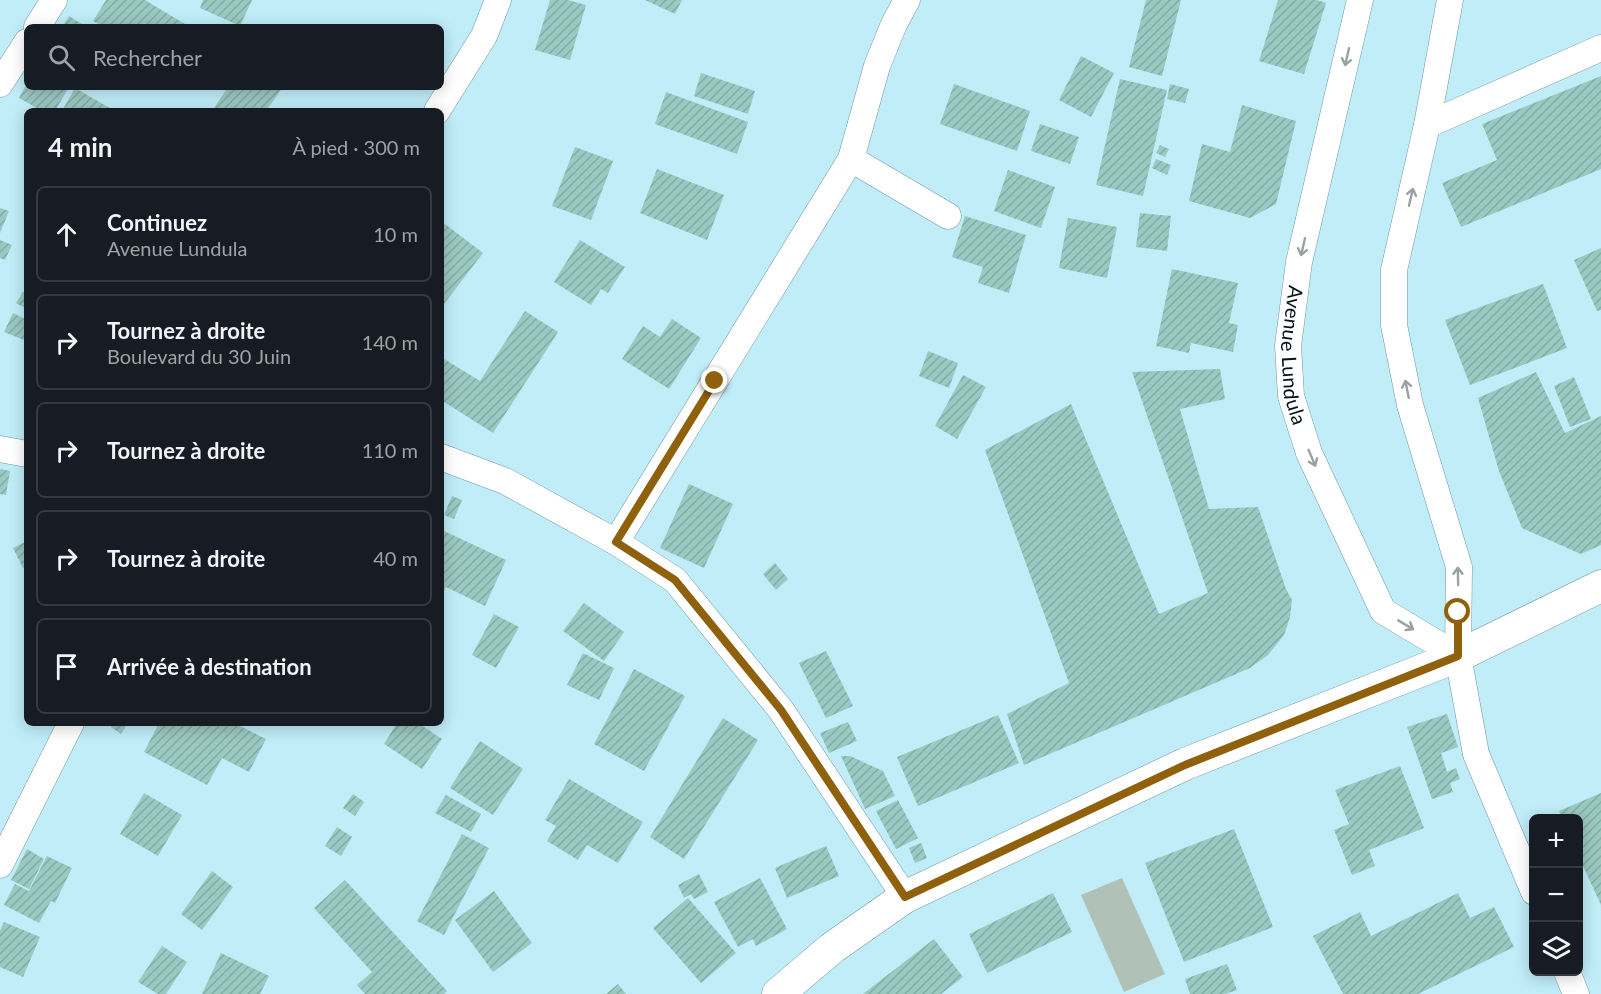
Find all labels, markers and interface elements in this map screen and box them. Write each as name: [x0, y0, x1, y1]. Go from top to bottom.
search box: [24, 24, 444, 90]
icon: search: [45, 41, 78, 74]
text: Rechercher: [93, 44, 202, 71]
one-way arrow: [1341, 47, 1352, 66]
text: 4 min: [48, 131, 112, 163]
text: À pied · 300 m: [292, 135, 420, 159]
one-way arrow: [1405, 187, 1417, 206]
text: Continuez: [107, 209, 207, 236]
icon: ahead: [50, 218, 83, 251]
text: 10 m: [373, 222, 418, 246]
text: Avenue Lundula: [107, 236, 247, 260]
one-way arrow: [1296, 237, 1308, 256]
street label: Avenue Lundula: [1277, 284, 1312, 427]
text: Tournez à droite: [107, 317, 265, 344]
icon: right: [50, 326, 83, 359]
text: 140 m: [362, 330, 418, 354]
text: Boulevard du 30 Juin: [107, 344, 291, 368]
route end: [701, 367, 727, 393]
one-way arrow: [1401, 379, 1412, 399]
icon: right: [50, 434, 83, 467]
text: Tournez à droite: [107, 437, 265, 464]
text: 110 m: [362, 438, 418, 462]
one-way arrow: [1306, 449, 1318, 467]
icon: right: [50, 542, 83, 575]
text: Tournez à droite: [107, 545, 265, 572]
text: 40 m: [373, 546, 418, 570]
one-way arrow: [1453, 567, 1464, 587]
route start: [1444, 598, 1470, 624]
one-way arrow: [1397, 619, 1414, 631]
icon: arrive: [50, 650, 83, 683]
text: Arrivée à destination: [107, 653, 312, 680]
map controls: [1529, 814, 1583, 976]
button: +: [1529, 814, 1583, 868]
button: −: [1529, 868, 1583, 922]
button: layers: [1529, 922, 1583, 976]

